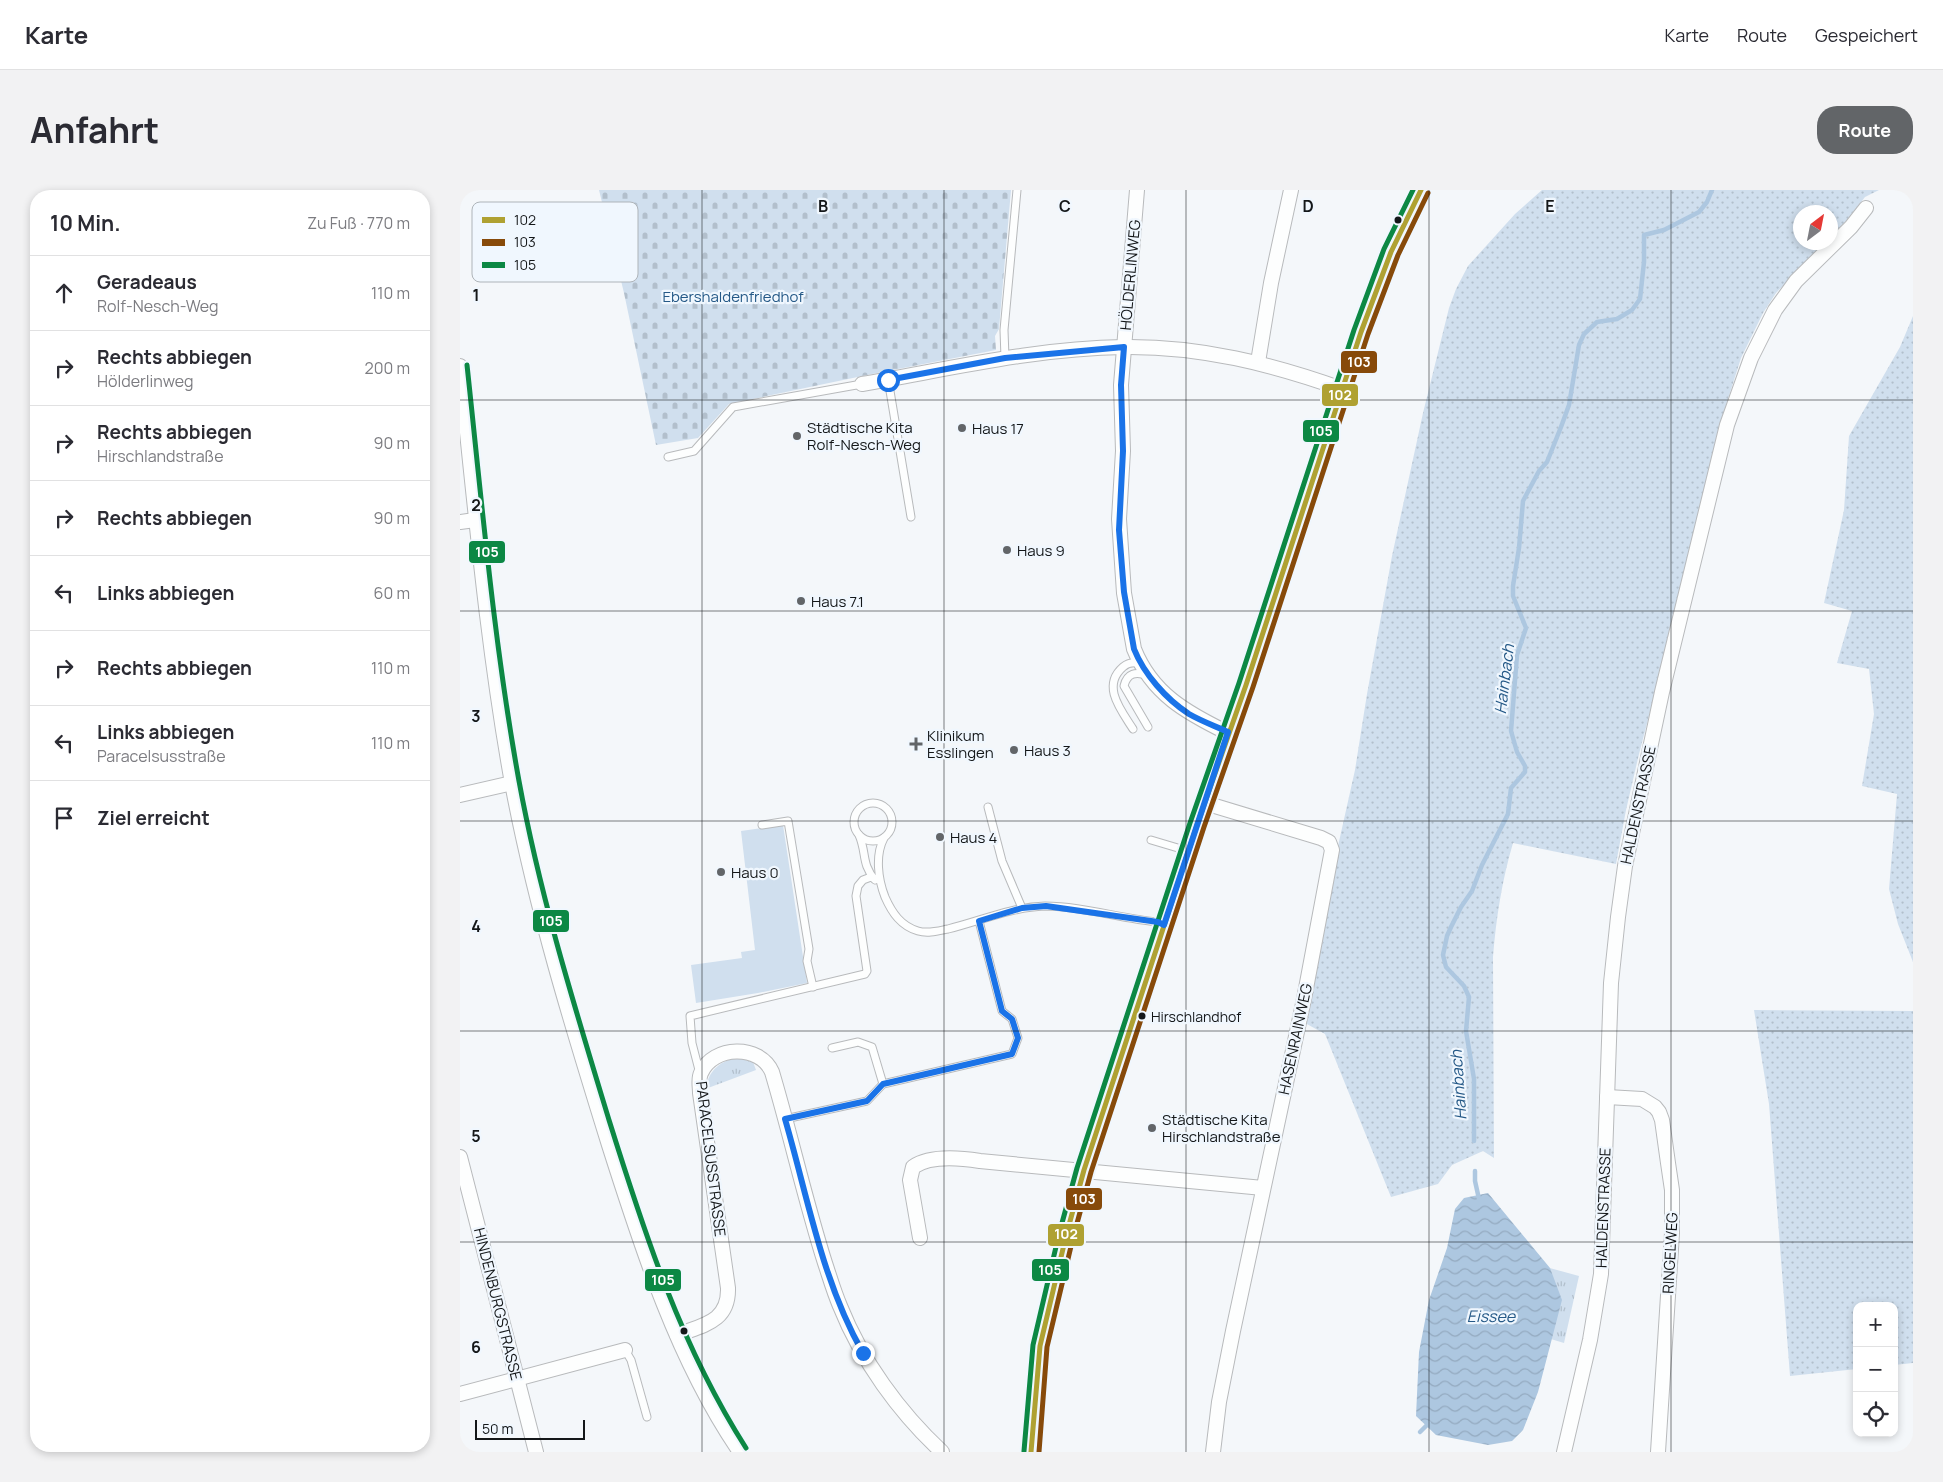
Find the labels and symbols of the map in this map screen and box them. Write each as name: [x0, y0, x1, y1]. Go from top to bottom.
text: B: [818, 195, 828, 217]
text: C: [1059, 195, 1071, 217]
text: D: [1302, 195, 1314, 217]
text: E: [1545, 195, 1555, 217]
legend: [472, 202, 638, 282]
north arrow: [1793, 205, 1838, 250]
text: 102: [514, 210, 536, 229]
unlabelled marker: [1393, 215, 1403, 225]
street label: HÖLDERLINWEG: [1115, 218, 1145, 331]
text: 103: [514, 232, 536, 251]
text: 105: [514, 255, 536, 274]
text: 1: [472, 284, 480, 306]
park label: Ebershaldenfriedhof: [662, 286, 804, 307]
line badge: 103: [1340, 350, 1378, 374]
text: 103: [1347, 352, 1371, 371]
route start: [877, 369, 900, 392]
line badge: 102: [1321, 383, 1359, 407]
text: 102: [1328, 385, 1352, 404]
place label: Städtische Kita Rolf-Nesch-Weg: [807, 417, 921, 455]
place label: Haus 17: [972, 418, 1024, 439]
line badge: 105: [1302, 419, 1340, 443]
text: 105: [1309, 421, 1333, 440]
marker: Haus 17: [956, 422, 968, 434]
marker: Städtische Kita Rolf-Nesch-Weg: [791, 430, 803, 442]
text: 2: [471, 494, 481, 516]
line badge: 105: [468, 540, 506, 564]
place label: Haus 9: [1017, 540, 1065, 561]
text: 105: [475, 542, 499, 561]
marker: Haus 9: [1001, 544, 1013, 556]
place label: Haus 7.1: [811, 591, 864, 612]
marker: Haus 7.1: [795, 595, 807, 607]
water label: Hainbach: [1489, 643, 1519, 715]
text: 3: [471, 705, 481, 727]
place label: Klinikum Esslingen: [927, 725, 994, 763]
marker: Klinikum Esslingen: [909, 737, 923, 751]
place label: Haus 3: [1024, 740, 1071, 761]
marker: Haus 3: [1008, 744, 1020, 756]
street label: HALDENSTRASSE: [1615, 744, 1661, 866]
place label: Haus 4: [950, 827, 997, 848]
marker: Haus 4: [934, 831, 946, 843]
place label: Haus 0: [731, 862, 779, 883]
marker: Haus 0: [715, 866, 727, 878]
line badge: 105: [532, 909, 570, 933]
text: 105: [539, 911, 563, 930]
text: 4: [471, 915, 481, 937]
street label: HASENRAINWEG: [1273, 981, 1317, 1096]
place label: Hirschlandhof: [1151, 1007, 1241, 1026]
marker: Hirschlandhof: [1137, 1011, 1147, 1021]
water label: Hainbach: [1445, 1049, 1471, 1121]
street label: PARACELSUSSTRASSE: [691, 1080, 731, 1238]
place label: Städtische Kita Hirschlandstraße: [1162, 1109, 1281, 1147]
marker: Städtische Kita Hirschlandstraße: [1146, 1122, 1158, 1134]
text: 5: [471, 1125, 481, 1147]
street label: HALDENSTRASSE: [1590, 1147, 1616, 1269]
line badge: 103: [1065, 1187, 1103, 1211]
text: 103: [1072, 1189, 1096, 1208]
street label: RINGELWEG: [1657, 1211, 1683, 1294]
line badge: 102: [1047, 1223, 1085, 1247]
text: 102: [1054, 1224, 1078, 1243]
street label: HINDENBURGSTRASSE: [469, 1225, 527, 1383]
line badge: 105: [1031, 1258, 1070, 1282]
text: 105: [1038, 1260, 1062, 1279]
line badge: 105: [644, 1268, 682, 1292]
text: 105: [651, 1270, 675, 1289]
water label: Eissee: [1467, 1305, 1517, 1327]
unlabelled marker: [679, 1326, 689, 1336]
text: 6: [471, 1336, 481, 1358]
route end: [852, 1342, 875, 1365]
scale bar: [475, 1417, 585, 1440]

